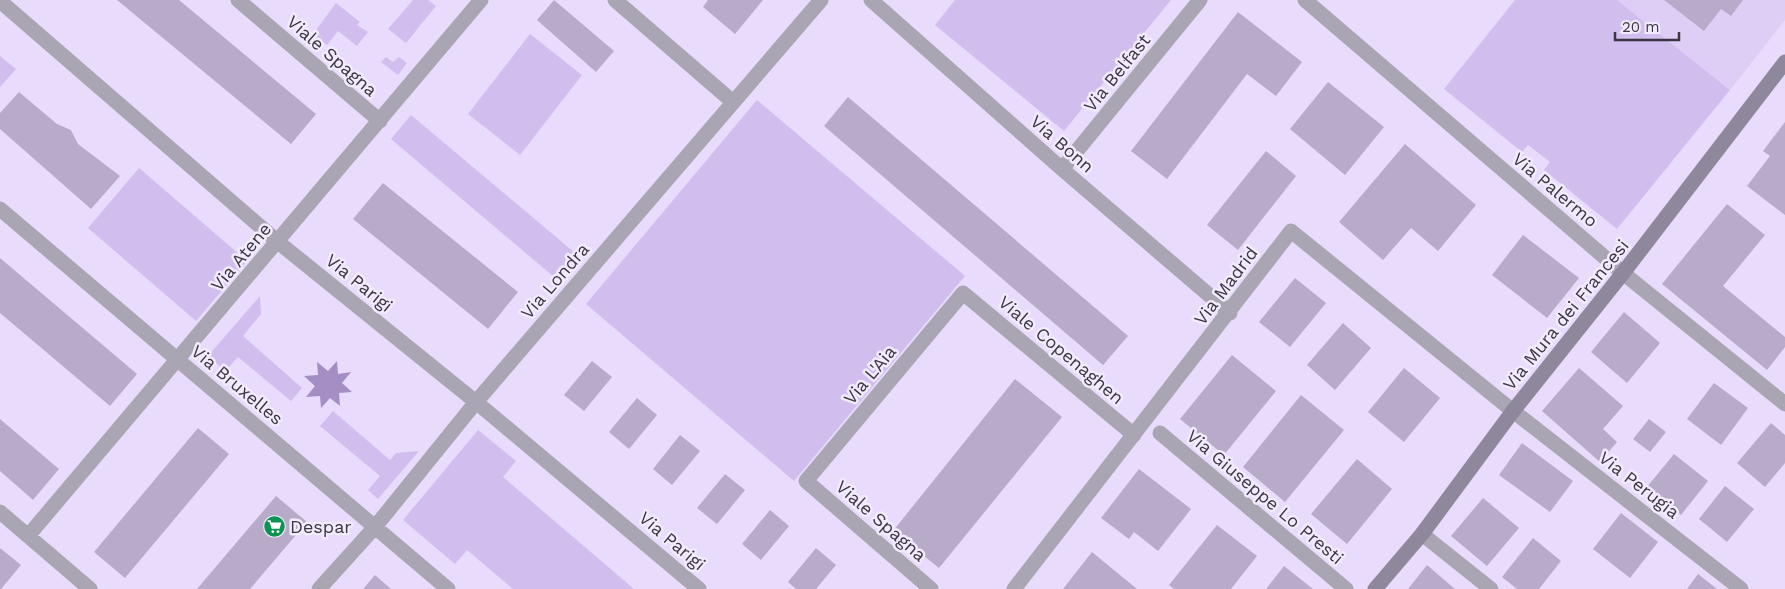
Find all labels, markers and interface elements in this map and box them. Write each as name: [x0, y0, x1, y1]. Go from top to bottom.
scale bar: [1615, 10, 1679, 42]
street label: Viale Spagna: [283, 11, 382, 100]
text: 20 m: [1622, 18, 1660, 36]
street label: Via Belfast: [1079, 29, 1155, 116]
street label: Via Bonn: [1026, 110, 1098, 177]
street label: Via Palermo: [1508, 148, 1602, 231]
street label: Via Atene: [206, 218, 275, 295]
street label: Via Mura dei Francesi: [1498, 235, 1633, 394]
street label: Via Londra: [516, 239, 593, 323]
street label: Via Madrid: [1189, 242, 1262, 329]
street label: Via Parigi: [322, 249, 397, 316]
street label: Viale Copenaghen: [994, 291, 1128, 408]
street label: Via Bruxelles: [187, 340, 287, 429]
street label: Via L'Aia: [839, 341, 900, 408]
street label: Via Giuseppe Lo Presti: [1183, 425, 1348, 568]
street label: Via Perugia: [1595, 447, 1684, 523]
street label: Viale Spagna: [832, 476, 931, 565]
street label: Via Parigi: [635, 507, 710, 574]
supermarket icon: Despar: [262, 515, 286, 539]
place label: Despar: [290, 516, 352, 537]

